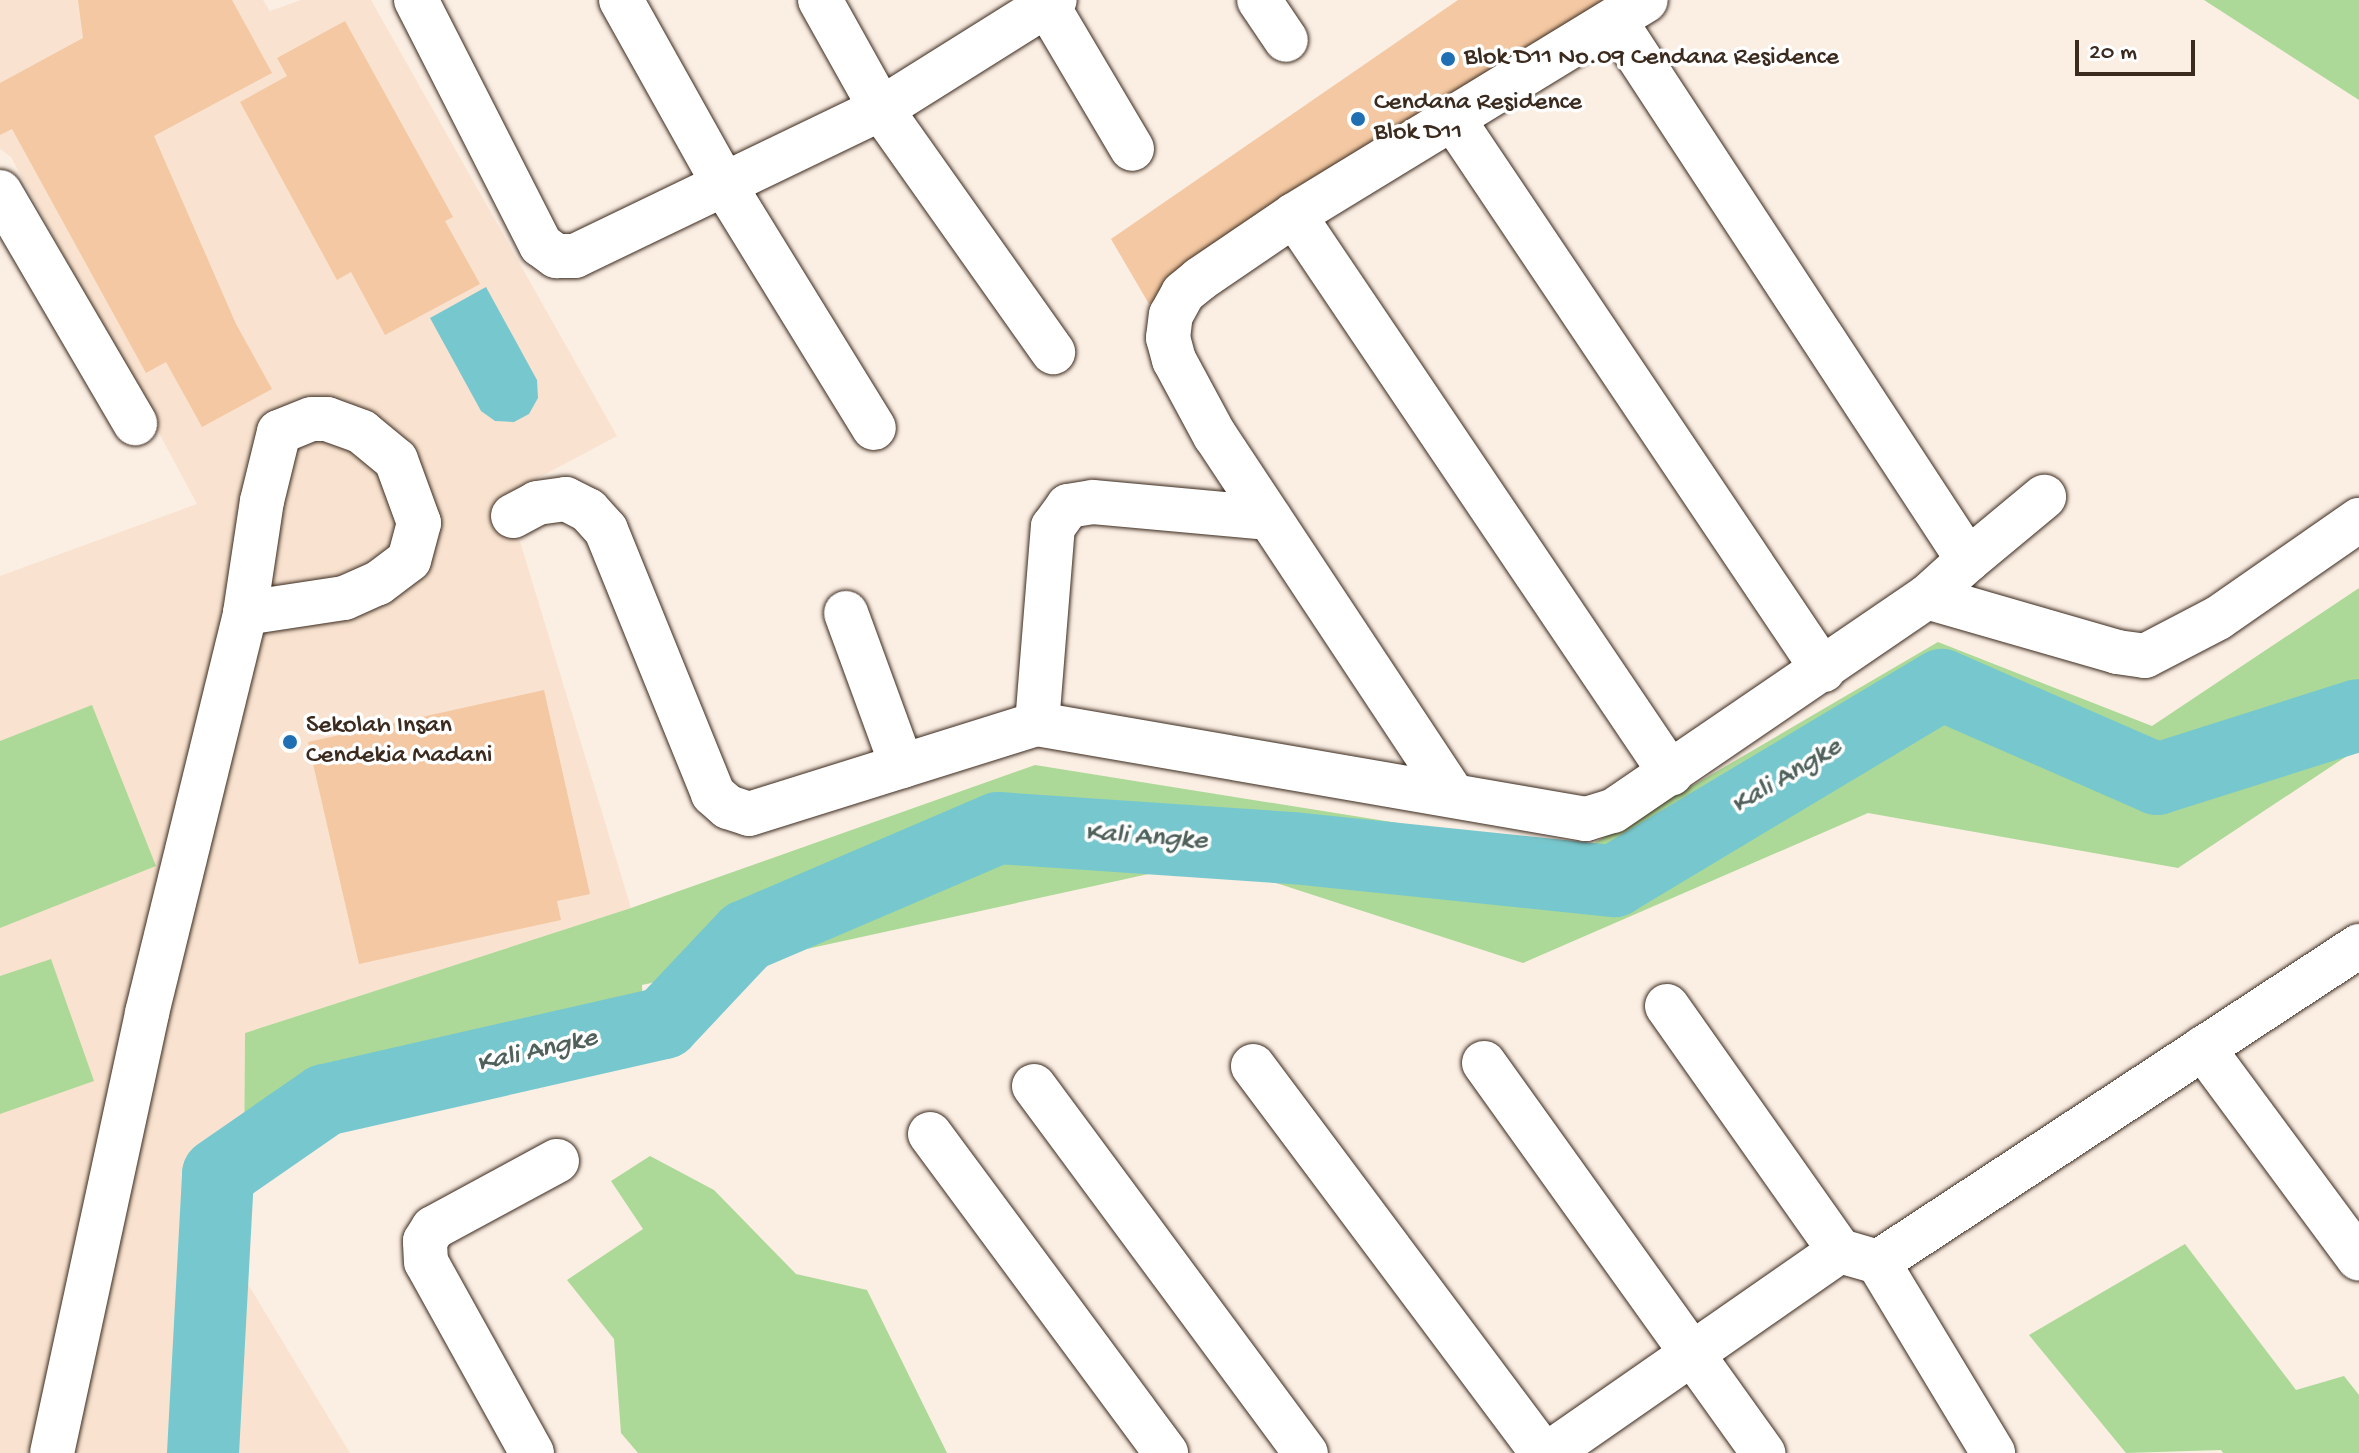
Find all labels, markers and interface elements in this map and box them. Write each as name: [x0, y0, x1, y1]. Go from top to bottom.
scale bar: [2079, 24, 2199, 74]
text: 20 m: [2089, 39, 2137, 68]
place label: Blok D11 No.09 Cendana Residence: [1464, 43, 1839, 75]
marker: Blok D11 No.09 Cendana Residence: [1439, 50, 1457, 68]
place label: Cendana Residence Blok D11: [1374, 88, 1582, 150]
marker: Cendana Residence Blok D11: [1349, 110, 1367, 128]
place label: Sekolah Insan Cendekia Madani: [306, 711, 492, 772]
water label: Kali Angke: [1726, 731, 1848, 823]
marker: Sekolah Insan Cendekia Madani: [281, 733, 299, 751]
water label: Kali Angke: [1084, 817, 1208, 859]
water label: Kali Angke: [474, 1022, 600, 1082]

